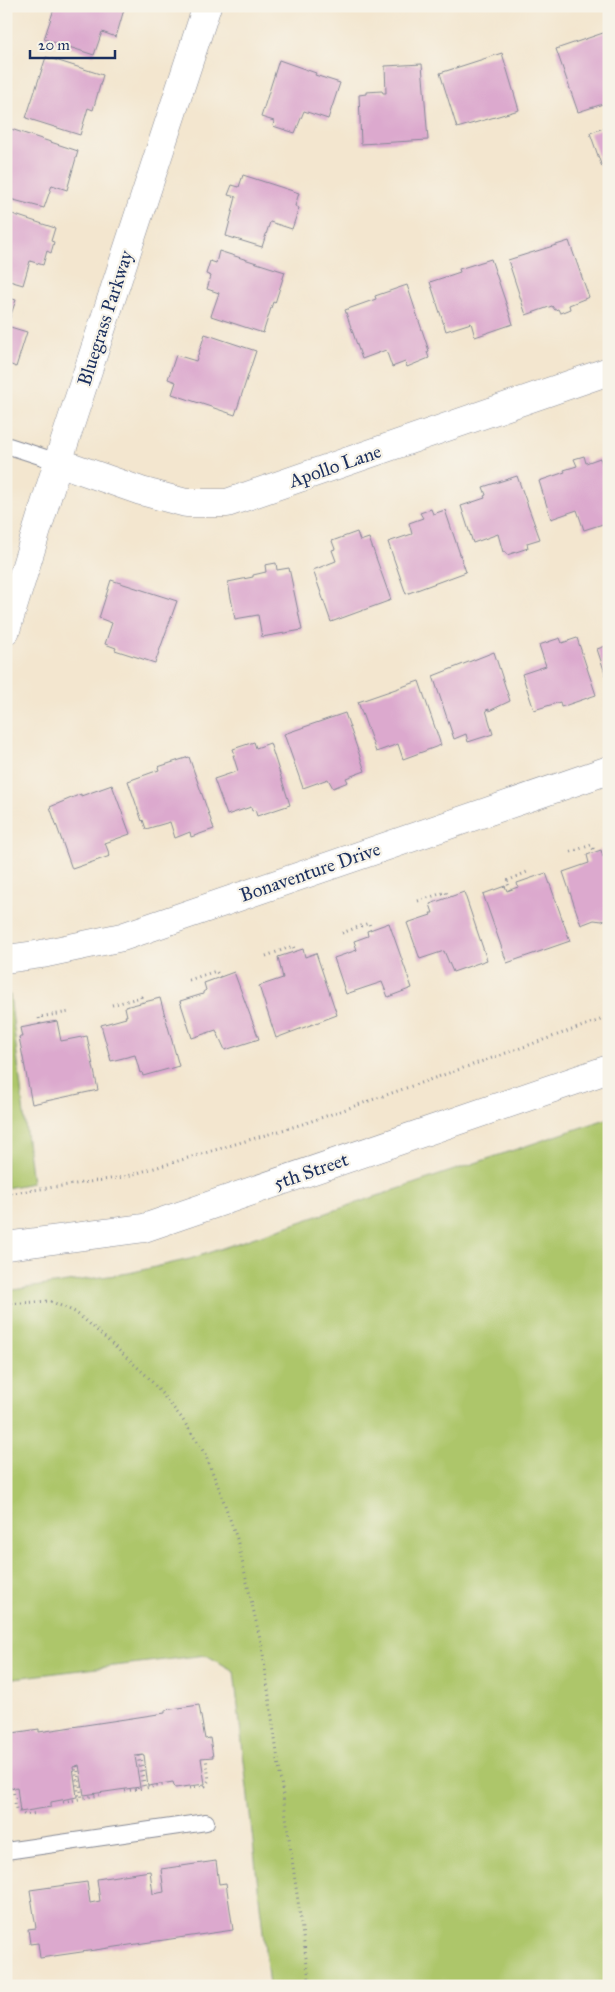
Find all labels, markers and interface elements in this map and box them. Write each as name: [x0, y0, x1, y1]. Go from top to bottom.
scale bar: [30, 28, 115, 60]
text: 20 m: [38, 36, 70, 54]
street label: Bluegrass Parkway: [72, 246, 139, 389]
street label: Apollo Lane: [285, 439, 384, 493]
street label: Bonaventure Drive: [237, 837, 383, 907]
street label: 5th Street: [271, 1147, 352, 1194]

